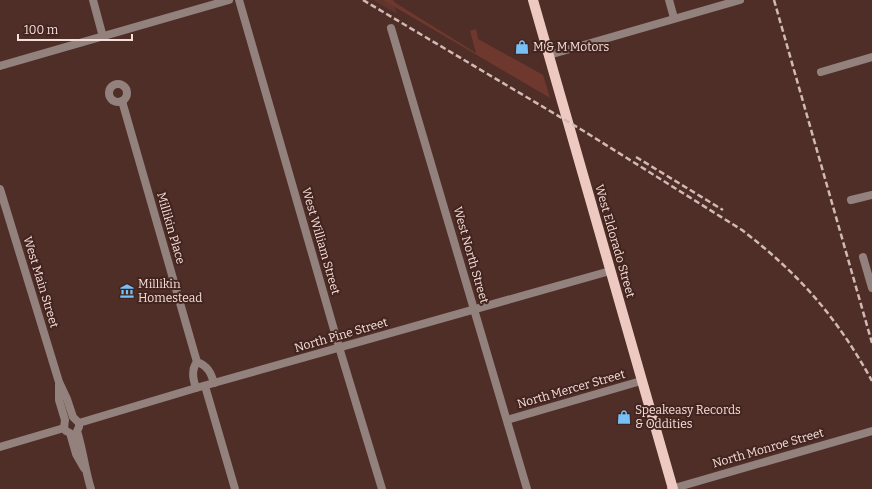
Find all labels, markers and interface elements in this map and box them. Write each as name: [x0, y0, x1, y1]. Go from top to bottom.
scale bar: [18, 16, 132, 42]
text: 100 m: [24, 23, 59, 37]
shop icon: M & M Motors: [514, 39, 530, 55]
place label: M & M Motors: [533, 40, 609, 54]
street label: West Eldorado Street: [592, 183, 638, 300]
street label: West William Street: [299, 186, 343, 297]
street label: Millikin Place: [154, 190, 188, 266]
street label: West North Street: [450, 205, 492, 306]
street label: West Main Street: [20, 235, 62, 330]
place label: Millikin Homestead: [138, 277, 202, 305]
museum icon: Millikin Homestead: [119, 283, 135, 299]
street label: North Pine Street: [293, 315, 390, 355]
street label: North Mercer Street: [515, 367, 627, 411]
place label: Speakeasy Records & Oddities: [635, 403, 741, 431]
shop icon: Speakeasy Records & Oddities: [616, 409, 632, 425]
street label: North Monroe Street: [711, 425, 826, 471]

